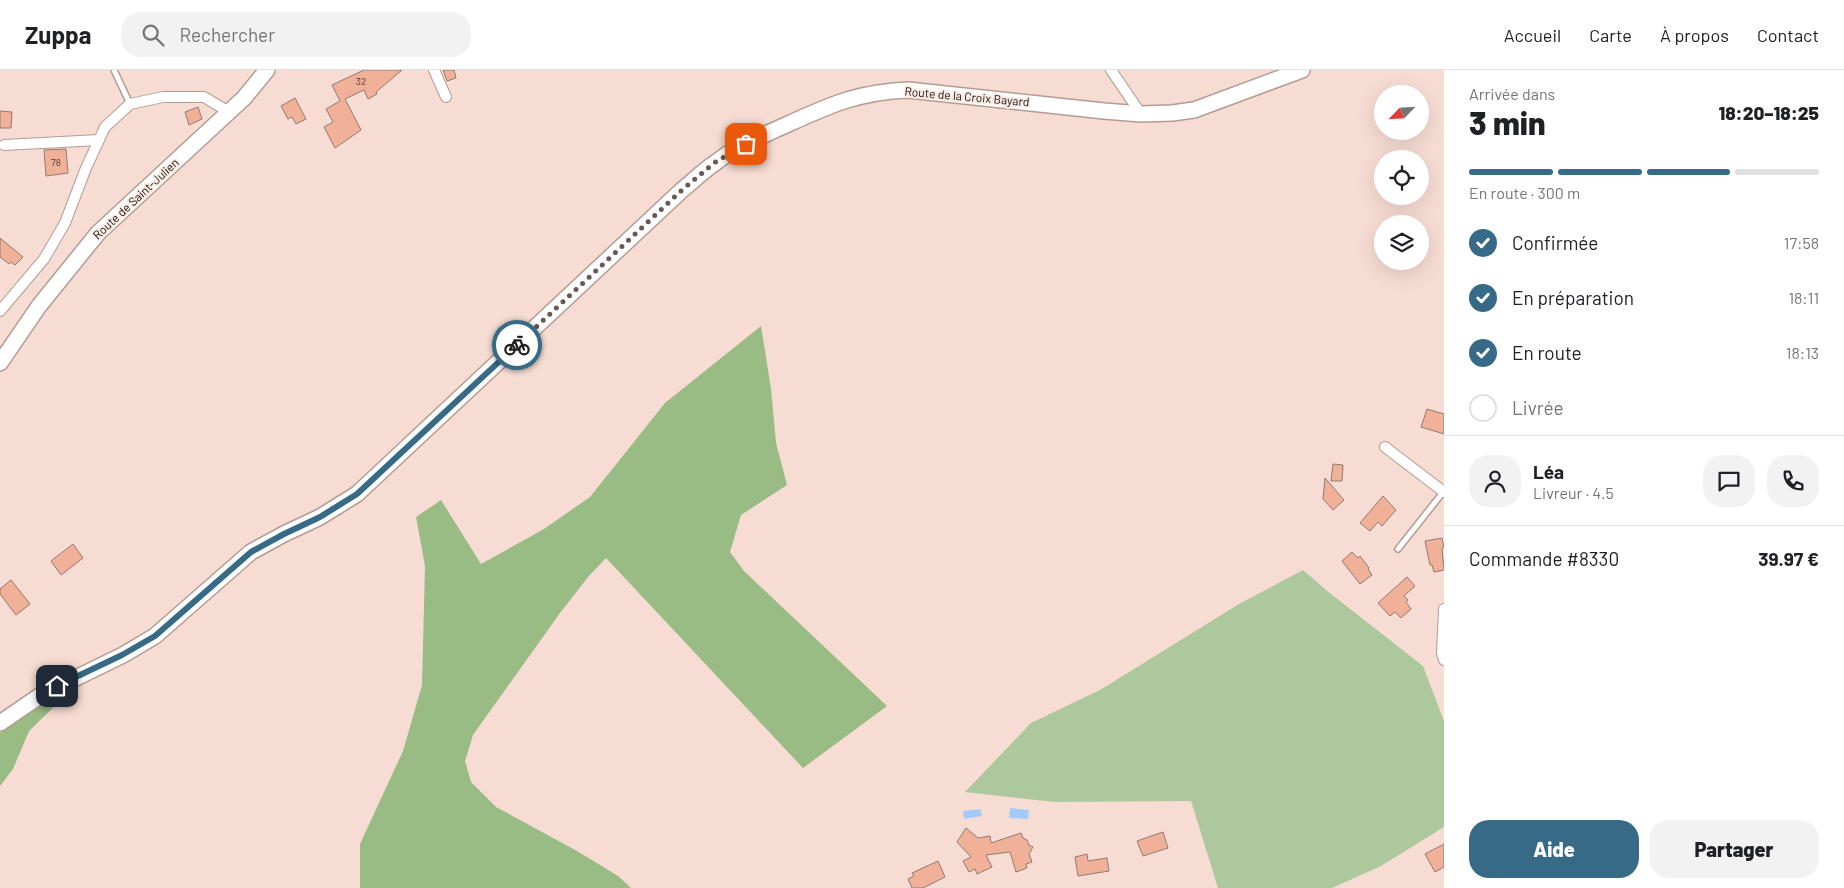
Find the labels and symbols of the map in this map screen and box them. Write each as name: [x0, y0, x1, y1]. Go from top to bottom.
house number: 32: [356, 75, 366, 87]
street label: Route de la Croix Bayard: [904, 84, 1030, 108]
north arrow: [1374, 85, 1429, 140]
pin: [725, 123, 767, 165]
street label: Route de Saint-Julien: [90, 155, 181, 242]
house number: 78: [51, 156, 61, 168]
courier: [492, 320, 542, 370]
pin: [36, 665, 78, 707]

